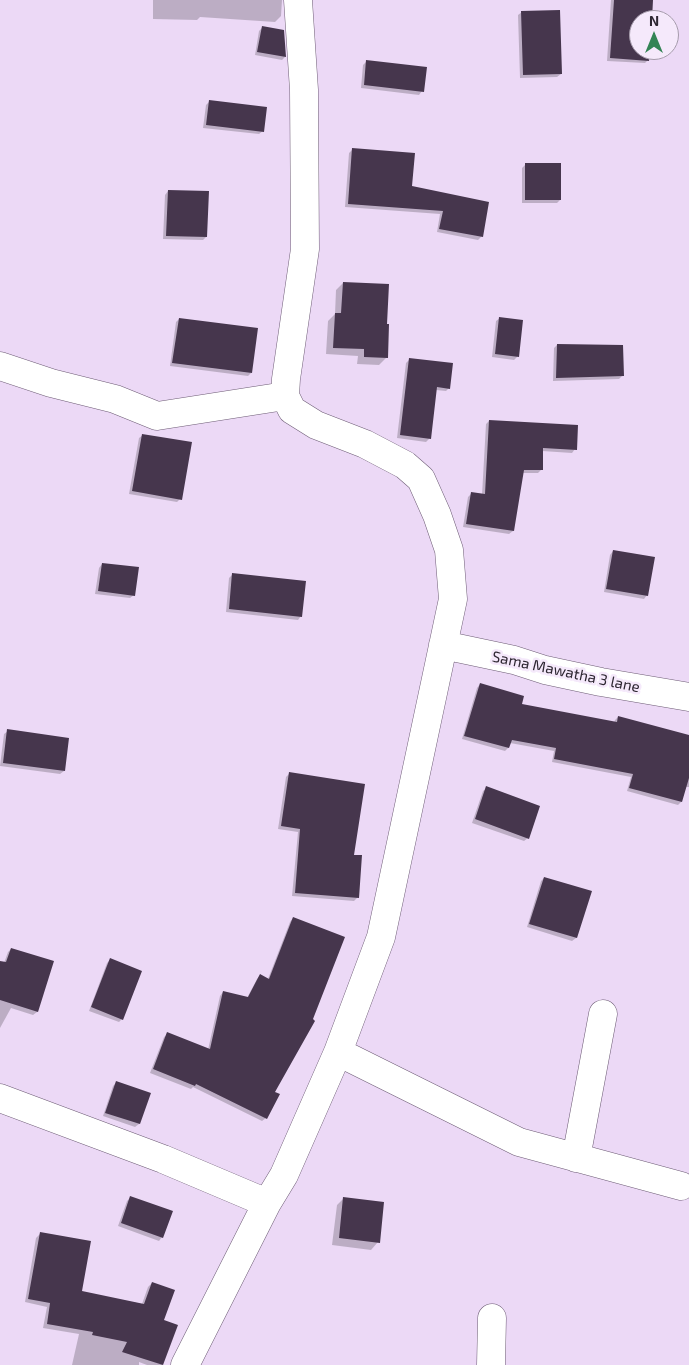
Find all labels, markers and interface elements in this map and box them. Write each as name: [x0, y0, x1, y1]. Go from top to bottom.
north arrow: [629, 10, 679, 60]
text: N: [649, 12, 659, 29]
street label: Sama Mawatha 3 lane: [491, 648, 641, 696]

